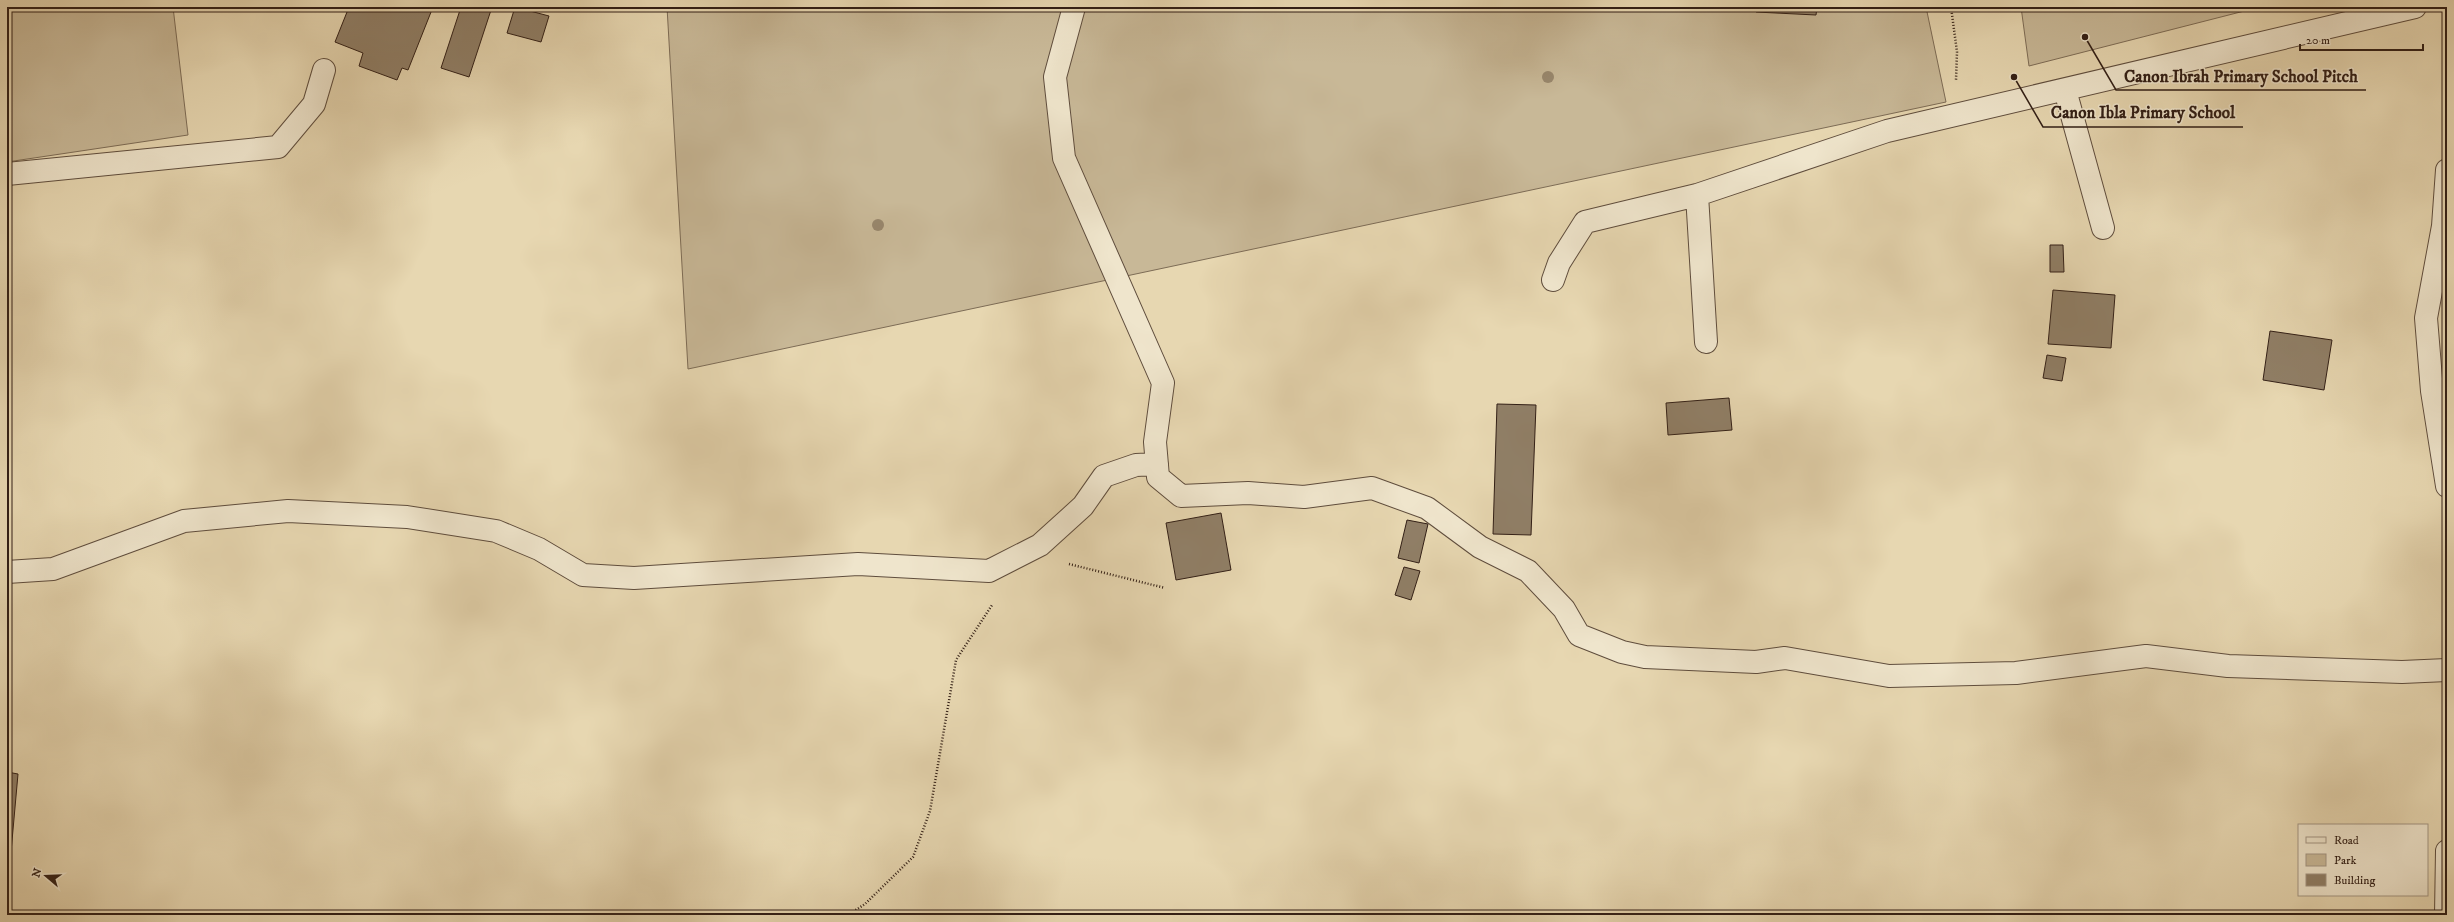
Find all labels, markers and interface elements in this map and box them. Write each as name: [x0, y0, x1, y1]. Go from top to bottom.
scale bar: [2300, 26, 2423, 52]
text: 20 m: [2306, 33, 2330, 48]
callout: Canon Ibrah Primary School Pitch: [2116, 61, 2366, 90]
text: Canon Ibrah Primary School Pitch: [2124, 66, 2358, 88]
callout: Canon Ibla Primary School: [2043, 98, 2243, 127]
text: Canon Ibla Primary School: [2051, 102, 2236, 124]
legend: [2298, 824, 2428, 896]
text: Road: [2334, 833, 2359, 848]
text: Park: [2334, 853, 2356, 868]
north arrow: [26, 856, 66, 896]
text: N: [29, 867, 46, 880]
text: Building: [2334, 873, 2375, 888]

